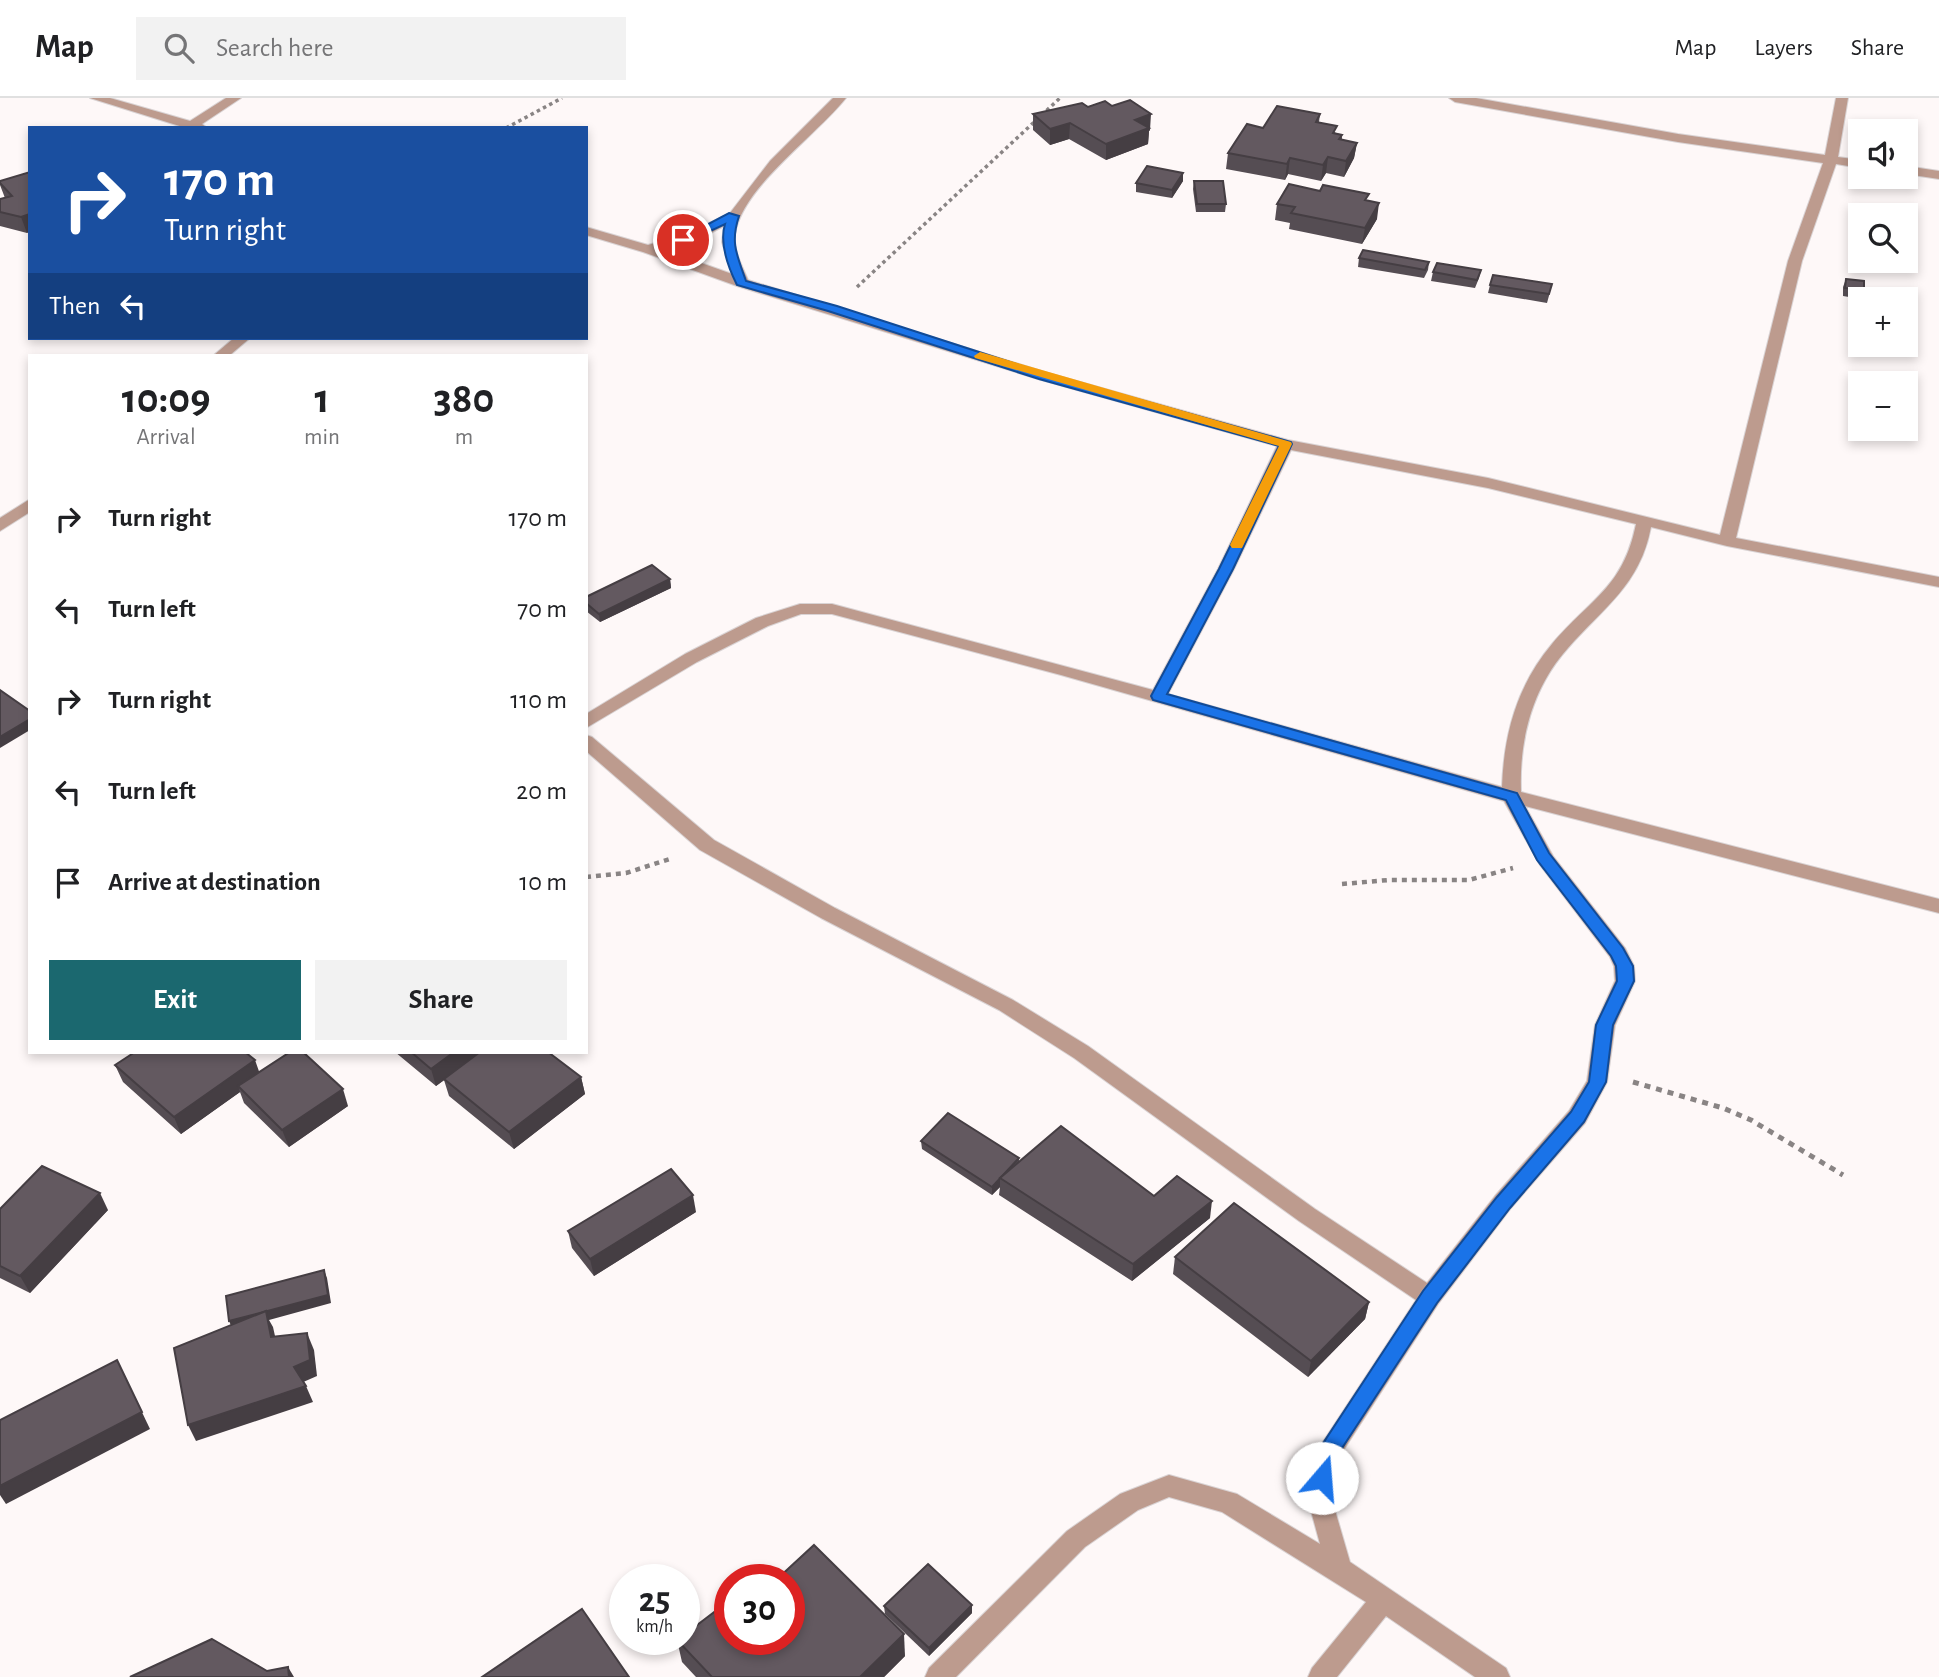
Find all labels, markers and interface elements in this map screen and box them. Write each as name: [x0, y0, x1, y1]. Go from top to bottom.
search box: [136, 17, 626, 80]
icon: search: [160, 29, 198, 67]
text: Map: [35, 31, 94, 64]
text: Search here: [216, 35, 334, 61]
text: Map: [1674, 36, 1716, 60]
text: Layers: [1754, 36, 1813, 60]
text: Share: [1851, 36, 1904, 60]
map controls: [1848, 119, 1918, 441]
button: sound: [1848, 119, 1918, 189]
icon: right: [49, 154, 140, 245]
text: 170 m: [164, 156, 275, 205]
button: search: [1848, 203, 1918, 273]
pin: [653, 210, 713, 270]
text: Turn right: [164, 214, 286, 246]
icon: arrive: [664, 221, 702, 259]
icon: left: [114, 287, 152, 325]
button: +: [1848, 287, 1918, 357]
text: Then: [49, 293, 100, 319]
button: −: [1848, 371, 1918, 441]
text: 10:09: [122, 378, 210, 420]
text: 1: [314, 378, 330, 420]
text: 380: [434, 378, 494, 420]
text: Arrival: [136, 426, 196, 449]
text: min: [304, 426, 340, 449]
text: m: [455, 426, 473, 449]
icon: right: [49, 500, 87, 538]
text: Turn right: [108, 505, 211, 531]
text: 170 m: [508, 505, 567, 531]
icon: left: [49, 591, 87, 629]
text: Turn left: [108, 596, 196, 622]
text: 70 m: [517, 596, 567, 622]
icon: right: [49, 682, 87, 720]
text: Turn right: [108, 687, 211, 713]
text: 110 m: [510, 687, 567, 713]
icon: left: [49, 773, 87, 811]
text: Turn left: [108, 778, 196, 804]
text: 20 m: [516, 778, 567, 804]
icon: arrive: [49, 864, 87, 902]
text: Arrive at destination: [108, 869, 321, 895]
text: 10 m: [519, 869, 567, 895]
button: Exit: [49, 960, 301, 1040]
button: Share: [315, 960, 567, 1040]
position arrow: [1285, 1441, 1359, 1515]
speed limit sign: 30: [714, 1564, 805, 1655]
text: 25: [639, 1583, 670, 1618]
text: km/h: [636, 1618, 673, 1636]

